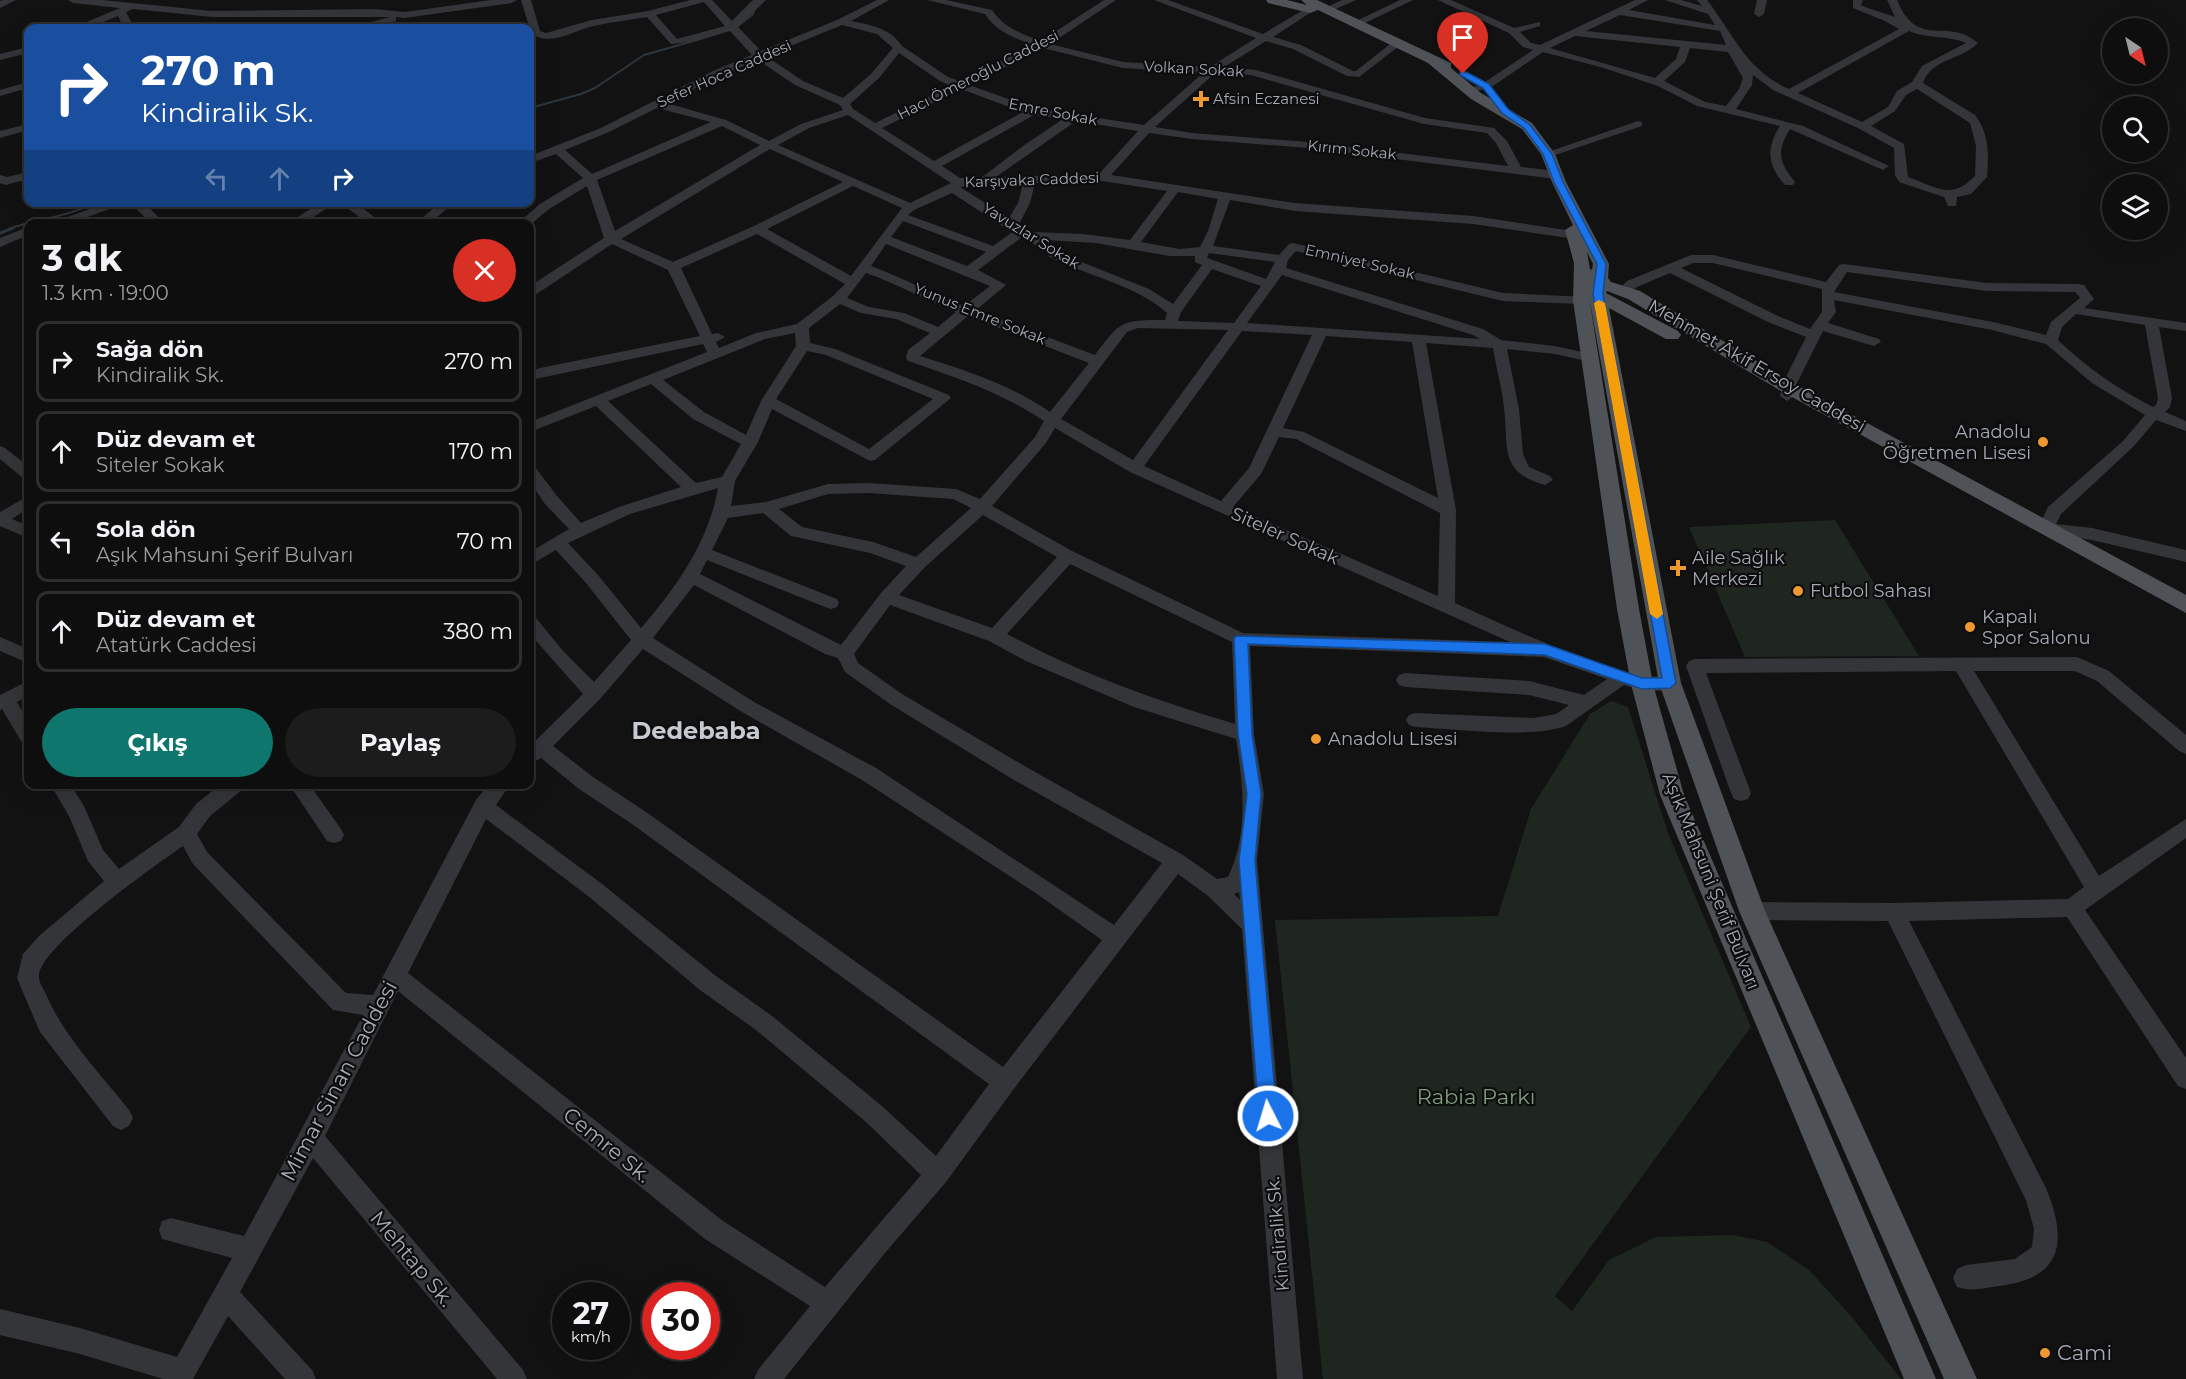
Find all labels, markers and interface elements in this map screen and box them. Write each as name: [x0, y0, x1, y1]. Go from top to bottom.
pin: [1437, 12, 1488, 74]
north arrow: [2102, 18, 2168, 84]
map controls: [2102, 18, 2168, 240]
icon: arrive: [1446, 21, 1479, 54]
street label: Hacı Ömeroğlu Caddesi: [894, 26, 1062, 124]
street label: Sefer Hoca Caddesi: [654, 35, 794, 112]
text: 270 m: [141, 44, 275, 96]
icon: right: [42, 48, 120, 126]
street label: Volkan Sokak: [1144, 56, 1245, 81]
place label: Afsin Eczanesi: [1213, 89, 1320, 108]
marker: Afsin Eczanesi: [1194, 92, 1208, 106]
street label: Emre Sokak: [1007, 94, 1099, 129]
text: Kindiralik Sk.: [141, 96, 313, 129]
button: search: [2102, 96, 2168, 162]
street label: Kırım Sokak: [1307, 135, 1398, 164]
icon: left: [200, 162, 233, 195]
icon: ahead: [263, 162, 296, 195]
icon: right: [326, 162, 359, 195]
street label: Karşıyaka Caddesi: [964, 168, 1100, 191]
button: layers: [2102, 174, 2168, 240]
street label: Yavuzlar Sokak: [979, 198, 1083, 273]
text: 3 dk: [42, 236, 122, 280]
button: close: [453, 239, 516, 302]
street label: Emniyet Sokak: [1303, 240, 1417, 283]
street label: Yunus Emre Sokak: [911, 278, 1049, 349]
text: 1.3 km · 19:00: [42, 281, 169, 305]
street label: Mehmet Âkif Ersoy Caddesi: [1644, 295, 1870, 437]
text: Sağa dön: [96, 336, 204, 363]
icon: right: [45, 345, 78, 378]
text: 270 m: [444, 348, 513, 375]
text: Kindiralik Sk.: [96, 363, 224, 387]
place label: Anadolu Öğretmen Lisesi: [1883, 421, 2031, 464]
text: Düz devam et: [96, 426, 255, 453]
icon: ahead: [45, 435, 78, 468]
marker: Anadolu Öğretmen Lisesi: [2036, 435, 2050, 449]
text: 170 m: [449, 438, 513, 465]
text: Siteler Sokak: [96, 453, 224, 477]
street label: Siteler Sokak: [1228, 502, 1342, 570]
text: Sola dön: [96, 516, 196, 543]
icon: left: [45, 525, 78, 558]
text: 70 m: [457, 528, 513, 555]
text: Aşık Mahsuni Şerif Bulvarı: [96, 543, 353, 567]
place label: Aile Sağlık Merkezi: [1692, 547, 1785, 590]
marker: Aile Sağlık Merkezi: [1669, 559, 1687, 577]
place label: Futbol Sahası: [1810, 580, 1932, 602]
marker: Futbol Sahası: [1791, 584, 1805, 598]
text: Düz devam et: [96, 606, 255, 633]
place label: Kapalı Spor Salonu: [1982, 606, 2091, 649]
icon: ahead: [45, 615, 78, 648]
text: 380 m: [443, 618, 513, 645]
marker: Kapalı Spor Salonu: [1963, 620, 1977, 634]
text: Atatürk Caddesi: [96, 633, 257, 657]
button: Çıkış: [42, 708, 273, 777]
button: Paylaş: [285, 708, 516, 777]
district label: Dedebaba: [631, 716, 761, 745]
place label: Anadolu Lisesi: [1328, 728, 1458, 750]
marker: Anadolu Lisesi: [1309, 732, 1323, 746]
street label: Aşık Mahsuni Şerif Bulvarı: [1657, 769, 1765, 993]
street label: Mimar Sinan Caddesi: [275, 976, 402, 1185]
position arrow: [1236, 1084, 1300, 1148]
park label: Rabia Parkı: [1417, 1084, 1535, 1109]
street label: Cemre Sk.: [558, 1102, 656, 1188]
street label: Kindiralik Sk.: [1262, 1176, 1294, 1292]
street label: Mehtap Sk.: [365, 1206, 460, 1312]
speed limit sign: 30: [642, 1282, 720, 1360]
text: 27: [573, 1295, 609, 1332]
text: km/h: [571, 1327, 611, 1346]
place label: Cami: [2057, 1340, 2112, 1365]
marker: Cami: [2038, 1346, 2052, 1360]

